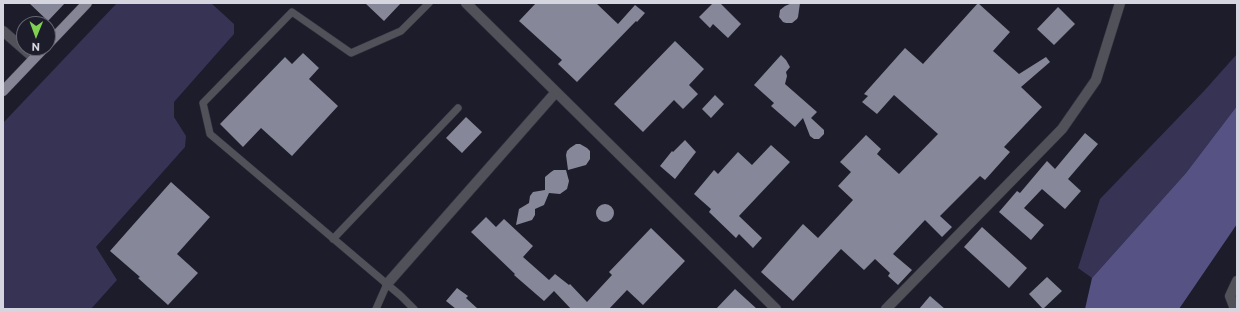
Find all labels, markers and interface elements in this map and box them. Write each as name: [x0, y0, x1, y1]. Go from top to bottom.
north arrow: [16, 16, 56, 56]
text: N: [32, 41, 40, 54]

